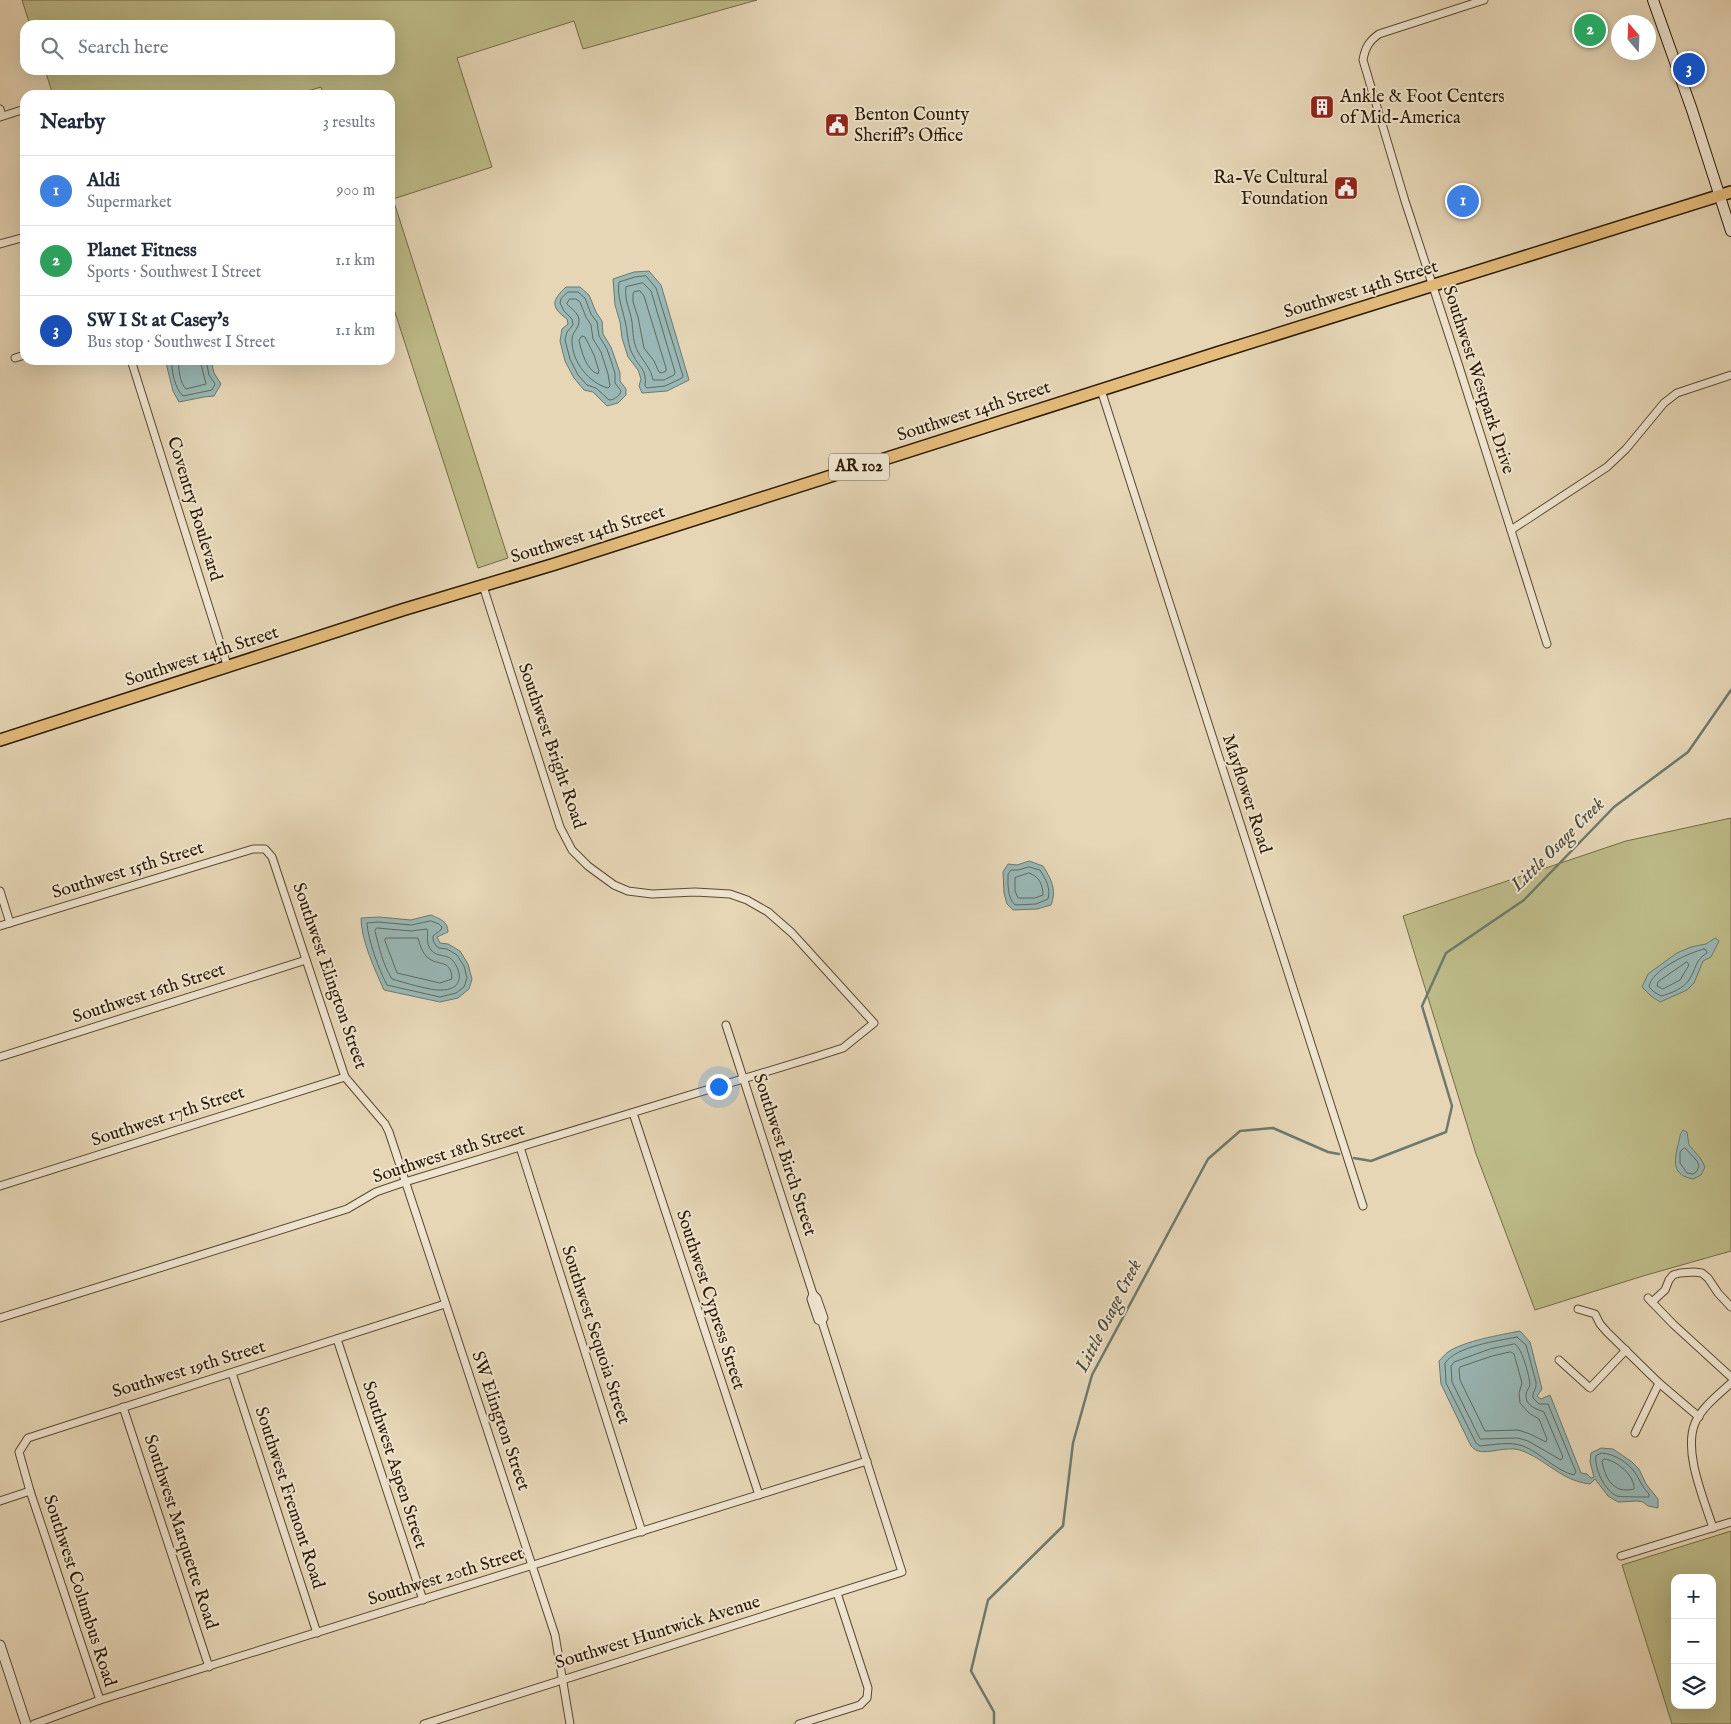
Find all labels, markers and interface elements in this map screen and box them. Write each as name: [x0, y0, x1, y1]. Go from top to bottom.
pin: 2: [1574, 11, 1606, 49]
north arrow: [1611, 15, 1656, 60]
search box: [20, 20, 395, 75]
icon: search: [38, 34, 66, 62]
text: Search here: [78, 36, 169, 60]
pin: 3: [1673, 50, 1705, 88]
place label: Ankle & Foot Centers of Mid-America: [1339, 86, 1505, 130]
building icon: Ankle & Foot Centers of Mid-America: [1309, 94, 1335, 120]
place label: Benton County Sheriff's Office: [854, 104, 970, 148]
text: Nearby: [40, 109, 105, 136]
public building icon: Benton County Sheriff's Office: [824, 112, 850, 138]
text: 3 results: [323, 113, 375, 133]
place label: Ra-Ve Cultural Foundation: [1213, 167, 1328, 211]
text: Aldi: [87, 169, 120, 193]
public building icon: Ra-Ve Cultural Foundation: [1333, 175, 1359, 201]
text: 1: [53, 181, 59, 201]
text: 900 m: [336, 181, 375, 201]
pin: 1: [1447, 182, 1479, 220]
text: Supermarket: [87, 193, 172, 213]
text: Planet Fitness: [87, 239, 197, 263]
text: 2: [52, 251, 60, 271]
text: 1.1 km: [335, 251, 375, 271]
street label: Southwest 14th Street: [1281, 256, 1441, 324]
text: Sports · Southwest I Street: [87, 263, 261, 283]
street label: Southwest Westpark Drive: [1437, 283, 1519, 477]
text: SW I St at Casey's: [87, 309, 229, 333]
text: 3: [53, 321, 59, 341]
text: 1.1 km: [335, 321, 375, 341]
text: Bus stop · Southwest I Street: [87, 333, 275, 353]
street label: Southwest 14th Street: [894, 376, 1054, 448]
street label: Coventry Boulevard: [161, 434, 227, 584]
road number: AR 102: [829, 454, 889, 481]
street label: Southwest 14th Street: [508, 501, 668, 569]
street label: Southwest 14th Street: [122, 621, 282, 693]
street label: Southwest Bright Road: [512, 660, 590, 832]
street label: Mayflower Road: [1216, 732, 1276, 857]
water label: Little Osage Creek: [1505, 793, 1610, 898]
street label: Southwest 15th Street: [49, 837, 207, 905]
street label: Southwest Elington Street: [286, 880, 372, 1072]
street label: Southwest 16th Street: [70, 959, 228, 1029]
street label: Southwest Birch Street: [747, 1071, 821, 1239]
your location: [706, 1074, 732, 1100]
street label: Southwest 17th Street: [89, 1081, 247, 1153]
street label: Southwest 18th Street: [370, 1119, 528, 1189]
street label: Southwest Cypress Street: [670, 1207, 750, 1393]
street label: Southwest Sequoia Street: [555, 1243, 635, 1427]
water label: Little Osage Creek: [1070, 1255, 1148, 1377]
street label: Southwest 19th Street: [110, 1336, 268, 1404]
street label: SW Elington Street: [465, 1348, 535, 1494]
street label: Southwest Aspen Street: [356, 1378, 432, 1552]
street label: Southwest Fremont Road: [249, 1404, 329, 1592]
street label: Southwest Marquette Road: [138, 1432, 222, 1633]
street label: Southwest Columbus Road: [37, 1492, 121, 1690]
street label: Southwest 20th Street: [365, 1542, 527, 1612]
map controls: [1671, 1574, 1716, 1709]
button: +: [1671, 1574, 1716, 1619]
street label: Southwest Huntwick Avenue: [553, 1591, 763, 1675]
button: −: [1671, 1619, 1716, 1664]
button: layers: [1671, 1664, 1716, 1709]

